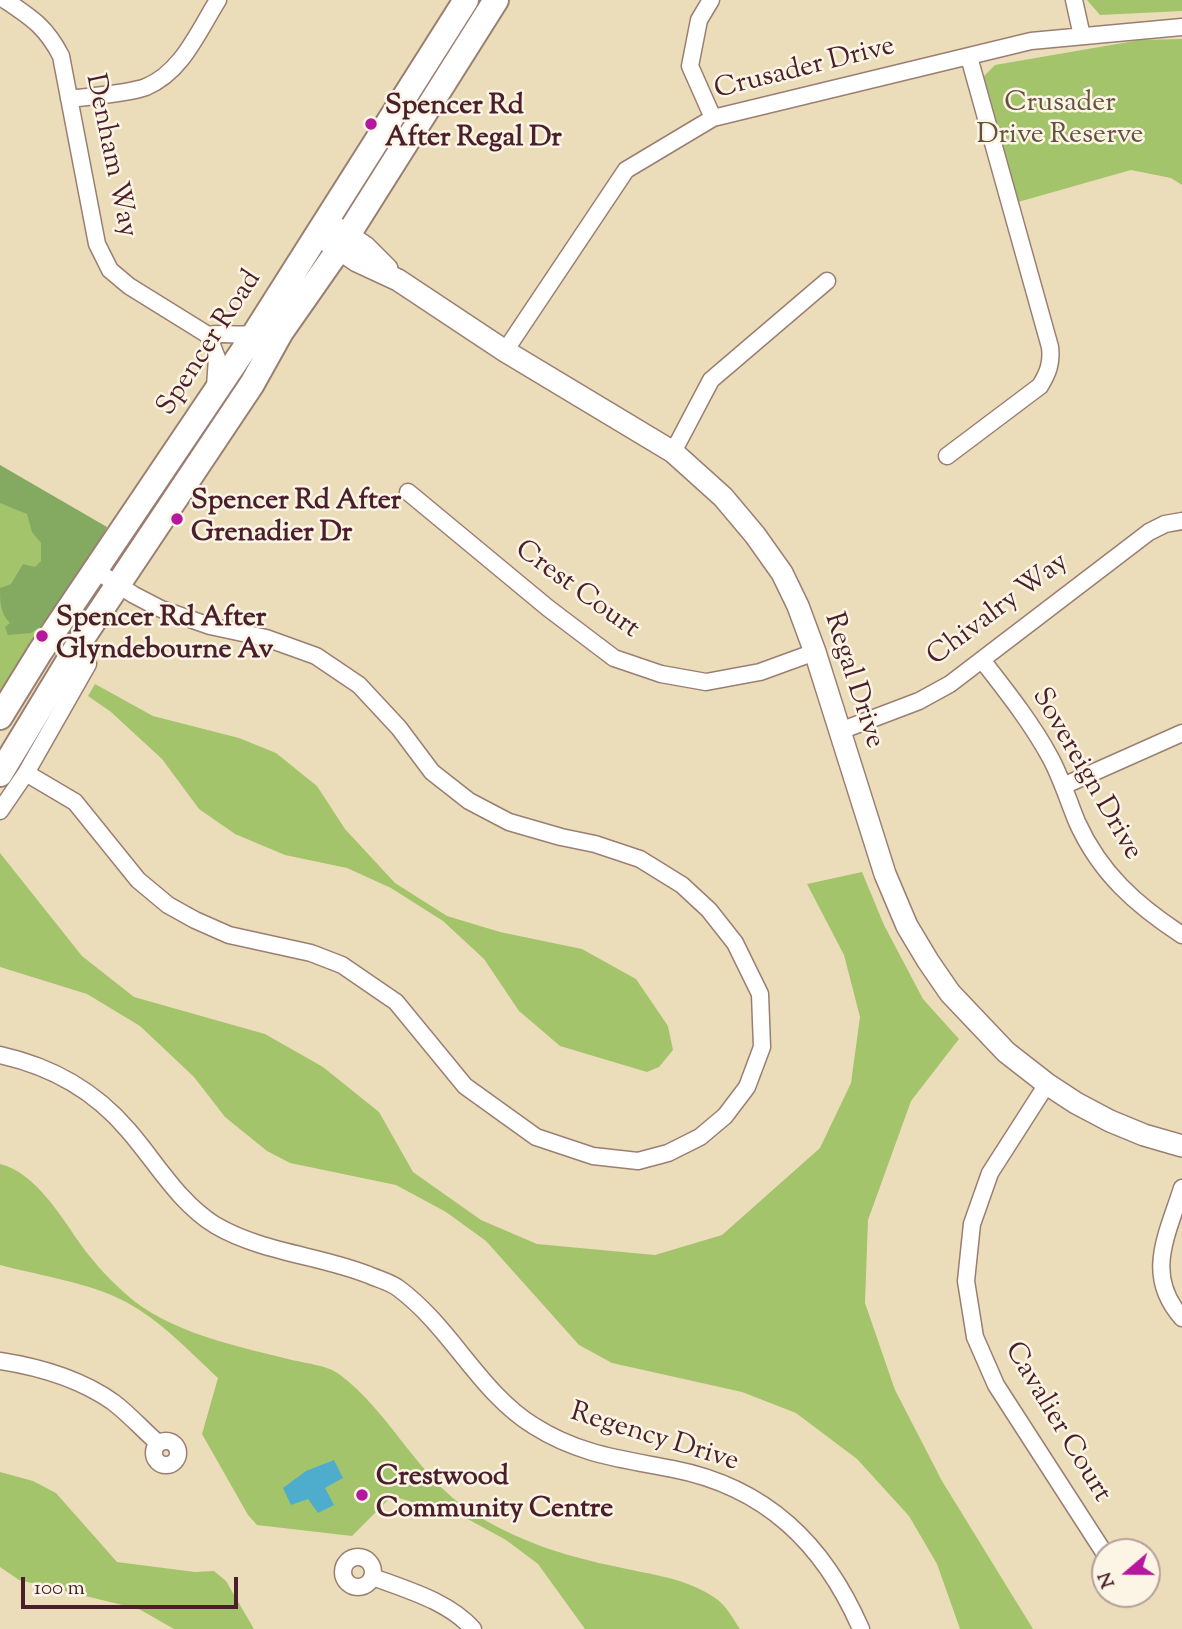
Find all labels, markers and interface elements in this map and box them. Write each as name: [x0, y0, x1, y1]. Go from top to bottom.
street label: Crusader Drive: [711, 31, 899, 109]
street label: Denham Way: [75, 71, 143, 241]
park label: Crusader Drive Reserve: [976, 88, 1144, 154]
place label: Spencer Rd After Regal Dr: [385, 91, 562, 157]
marker: Spencer Rd After Regal Dr: [363, 116, 379, 132]
street label: Spencer Road: [152, 265, 270, 423]
place label: Spencer Rd After Grenadier Dr: [191, 486, 401, 552]
marker: Spencer Rd After Grenadier Dr: [169, 511, 185, 527]
street label: Crest Court: [507, 535, 645, 647]
street label: Chivalry Way: [922, 547, 1076, 675]
place label: Spencer Rd After Glyndebourne Av: [56, 603, 273, 669]
street label: Regal Drive: [814, 609, 890, 753]
marker: Spencer Rd After Glyndebourne Av: [34, 628, 50, 644]
street label: Sovereign Drive: [1022, 683, 1148, 867]
street label: Cavalier Court: [995, 1337, 1117, 1509]
street label: Regency Drive: [566, 1397, 742, 1481]
place label: Crestwood Community Centre: [376, 1462, 613, 1528]
marker: Crestwood Community Centre: [354, 1487, 370, 1503]
north arrow: [1091, 1538, 1161, 1608]
scale bar: [24, 1562, 242, 1606]
text: N: [1092, 1568, 1123, 1591]
text: 100 m: [34, 1574, 85, 1604]

